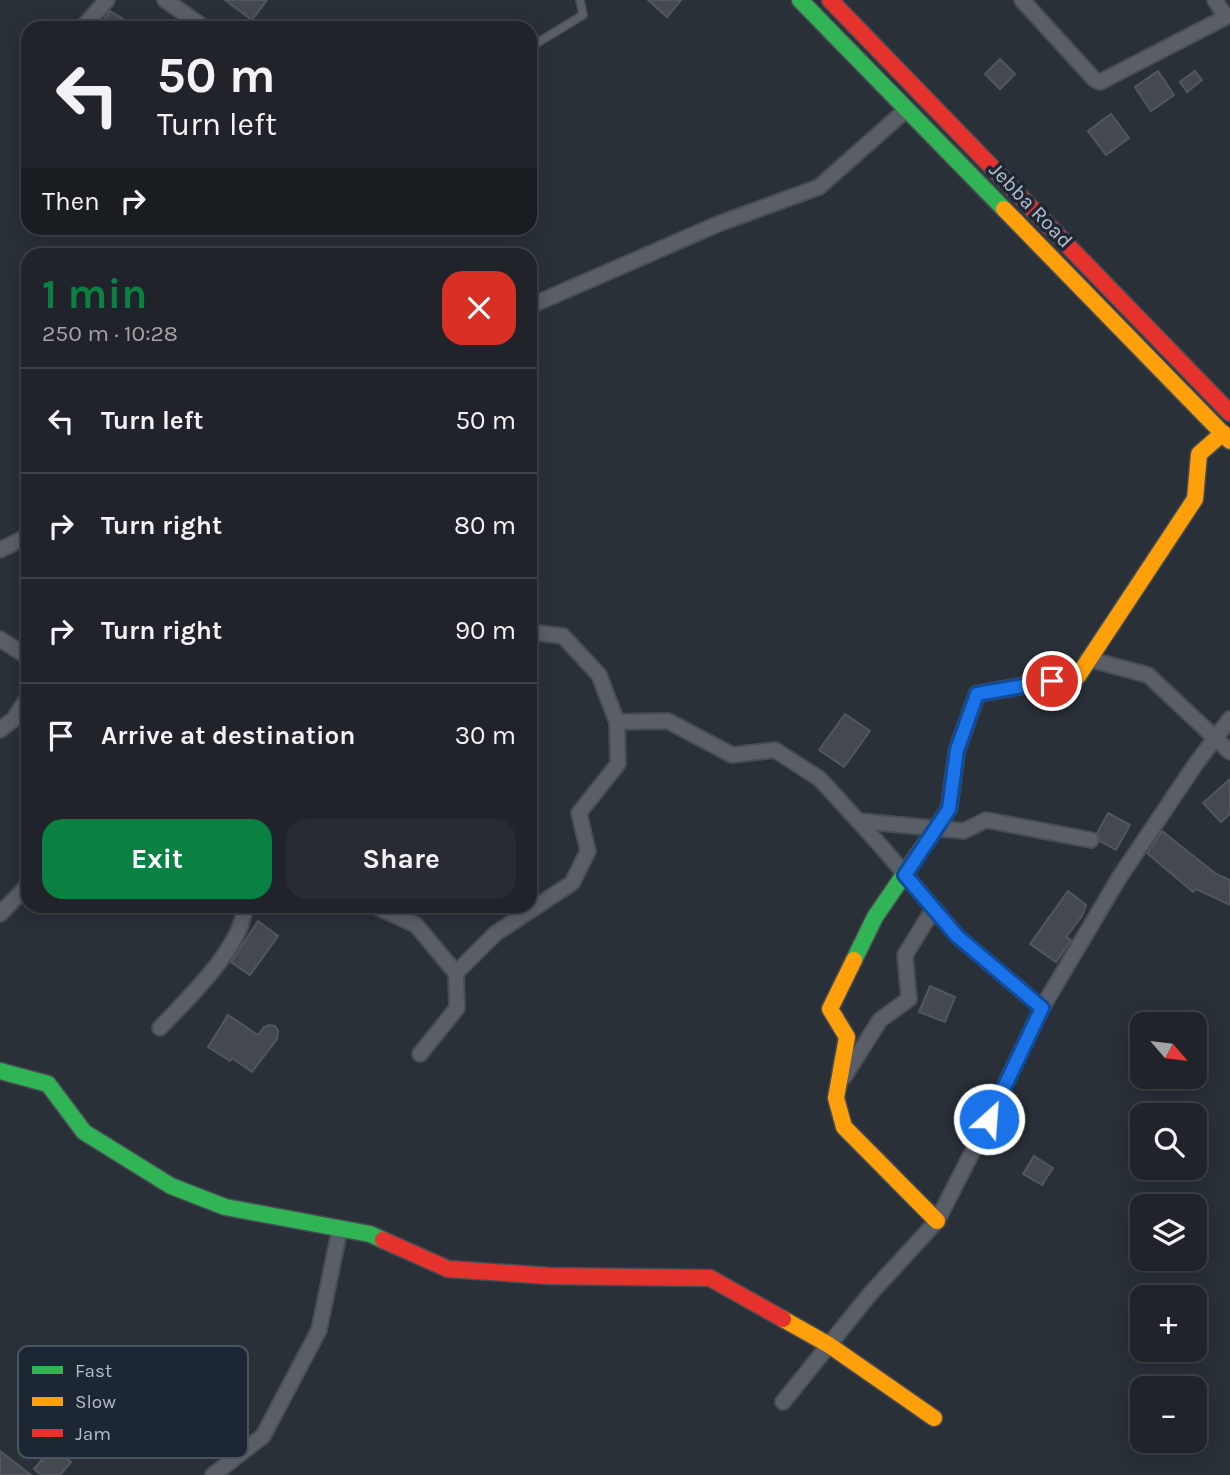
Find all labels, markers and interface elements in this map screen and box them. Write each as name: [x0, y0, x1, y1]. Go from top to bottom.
text: 50 m: [157, 47, 275, 104]
icon: left: [42, 49, 133, 140]
text: Turn left: [157, 106, 277, 143]
street label: Jebba Road: [984, 157, 1078, 253]
icon: right: [114, 182, 152, 220]
text: Then: [42, 186, 100, 217]
text: 1 min: [42, 269, 147, 319]
button: close: [442, 271, 516, 345]
text: 250 m · 10:28: [42, 320, 178, 347]
icon: left: [42, 402, 80, 440]
text: Turn left: [101, 405, 203, 436]
text: 50 m: [455, 405, 516, 436]
icon: right: [42, 507, 80, 545]
text: Turn right: [101, 510, 222, 541]
text: 80 m: [454, 510, 516, 541]
icon: right: [42, 612, 80, 650]
text: Turn right: [101, 615, 222, 646]
text: 90 m: [455, 615, 516, 646]
pin: [1022, 651, 1082, 711]
icon: arrive: [1033, 662, 1071, 700]
icon: arrive: [42, 717, 80, 755]
text: Arrive at destination: [101, 720, 355, 751]
text: 30 m: [455, 720, 516, 751]
button: Exit: [42, 819, 272, 899]
button: Share: [286, 819, 516, 899]
north arrow: [1130, 1012, 1208, 1088]
map controls: [1130, 1012, 1207, 1453]
position arrow: [952, 1082, 1026, 1156]
button: search: [1130, 1103, 1207, 1180]
button: layers: [1130, 1194, 1207, 1271]
button: +: [1130, 1285, 1207, 1362]
legend: [18, 1346, 248, 1458]
text: Fast: [75, 1360, 112, 1382]
button: −: [1130, 1376, 1207, 1453]
text: Slow: [75, 1391, 116, 1413]
text: Jam: [75, 1423, 111, 1445]

